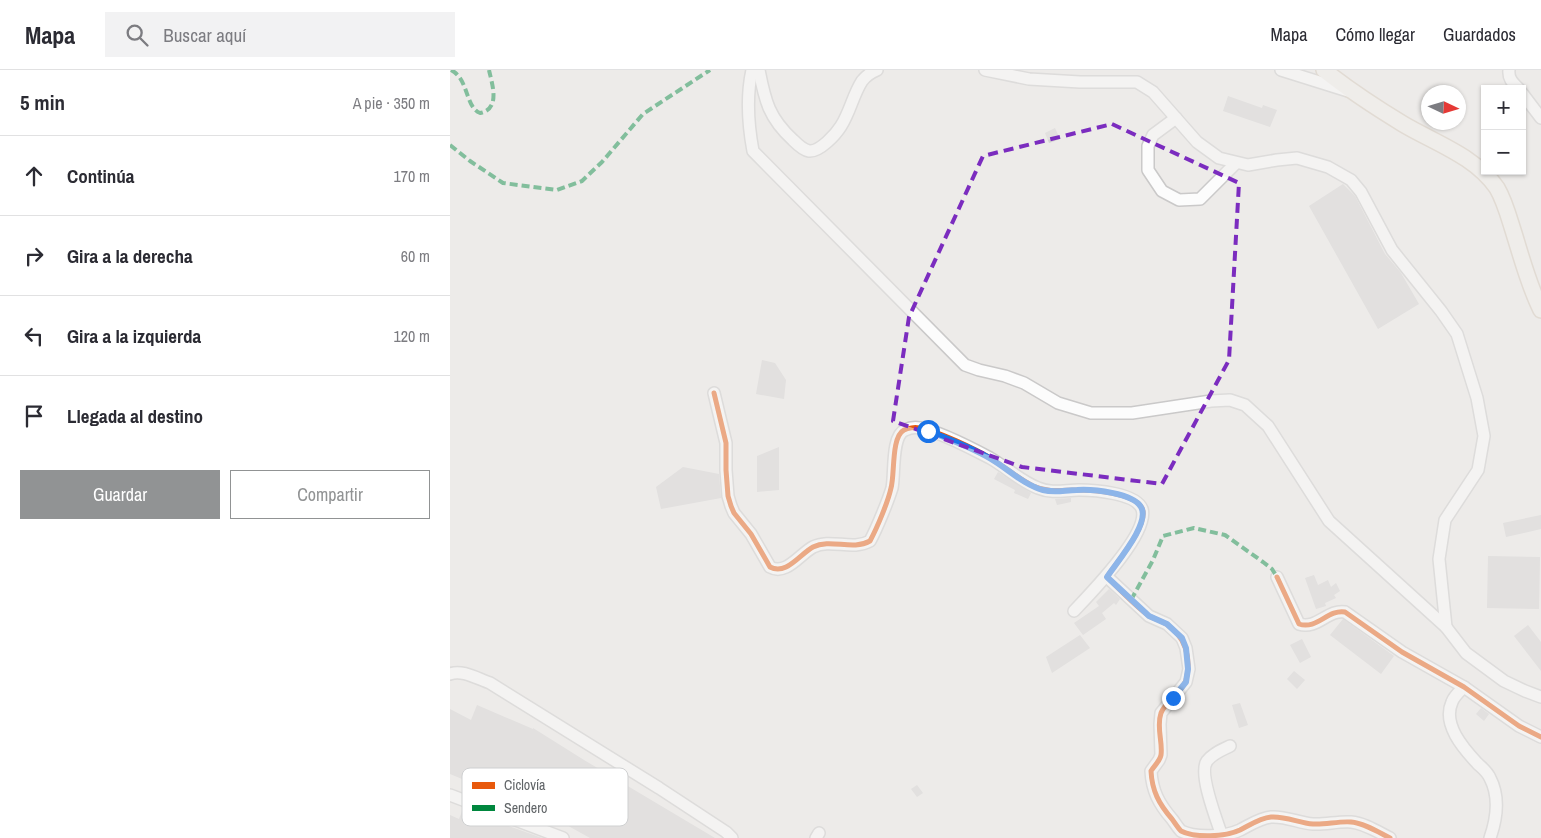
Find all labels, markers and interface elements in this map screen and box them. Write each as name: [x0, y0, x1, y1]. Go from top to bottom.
search box: [105, 12, 455, 57]
text: Mapa: [25, 19, 75, 51]
icon: search: [123, 21, 151, 49]
text: Buscar aquí: [163, 22, 246, 48]
text: Mapa: [1270, 22, 1307, 47]
text: Cómo llegar: [1335, 22, 1415, 47]
text: Guardados: [1443, 22, 1516, 47]
north arrow: [1421, 85, 1466, 130]
map controls: [1481, 85, 1526, 175]
button: +: [1481, 85, 1526, 130]
text: 5 min: [20, 88, 65, 117]
text: A pie · 350 m: [353, 92, 430, 114]
button: −: [1481, 130, 1526, 175]
icon: ahead: [20, 162, 48, 190]
text: Continúa: [67, 163, 135, 189]
text: 170 m: [394, 165, 430, 187]
icon: right: [20, 242, 48, 270]
text: Gira a la derecha: [67, 243, 193, 269]
text: 60 m: [401, 245, 430, 267]
icon: left: [20, 322, 48, 350]
text: Gira a la izquierda: [67, 323, 201, 349]
text: 120 m: [394, 325, 430, 347]
icon: arrive: [20, 402, 48, 430]
text: Llegada al destino: [67, 403, 203, 429]
route start: [917, 420, 940, 443]
button: Guardar: [20, 470, 220, 519]
button: Compartir: [230, 470, 430, 519]
route end: [1162, 687, 1185, 710]
legend: [462, 768, 628, 826]
text: Ciclovía: [504, 776, 546, 794]
text: Sendero: [504, 799, 547, 817]

